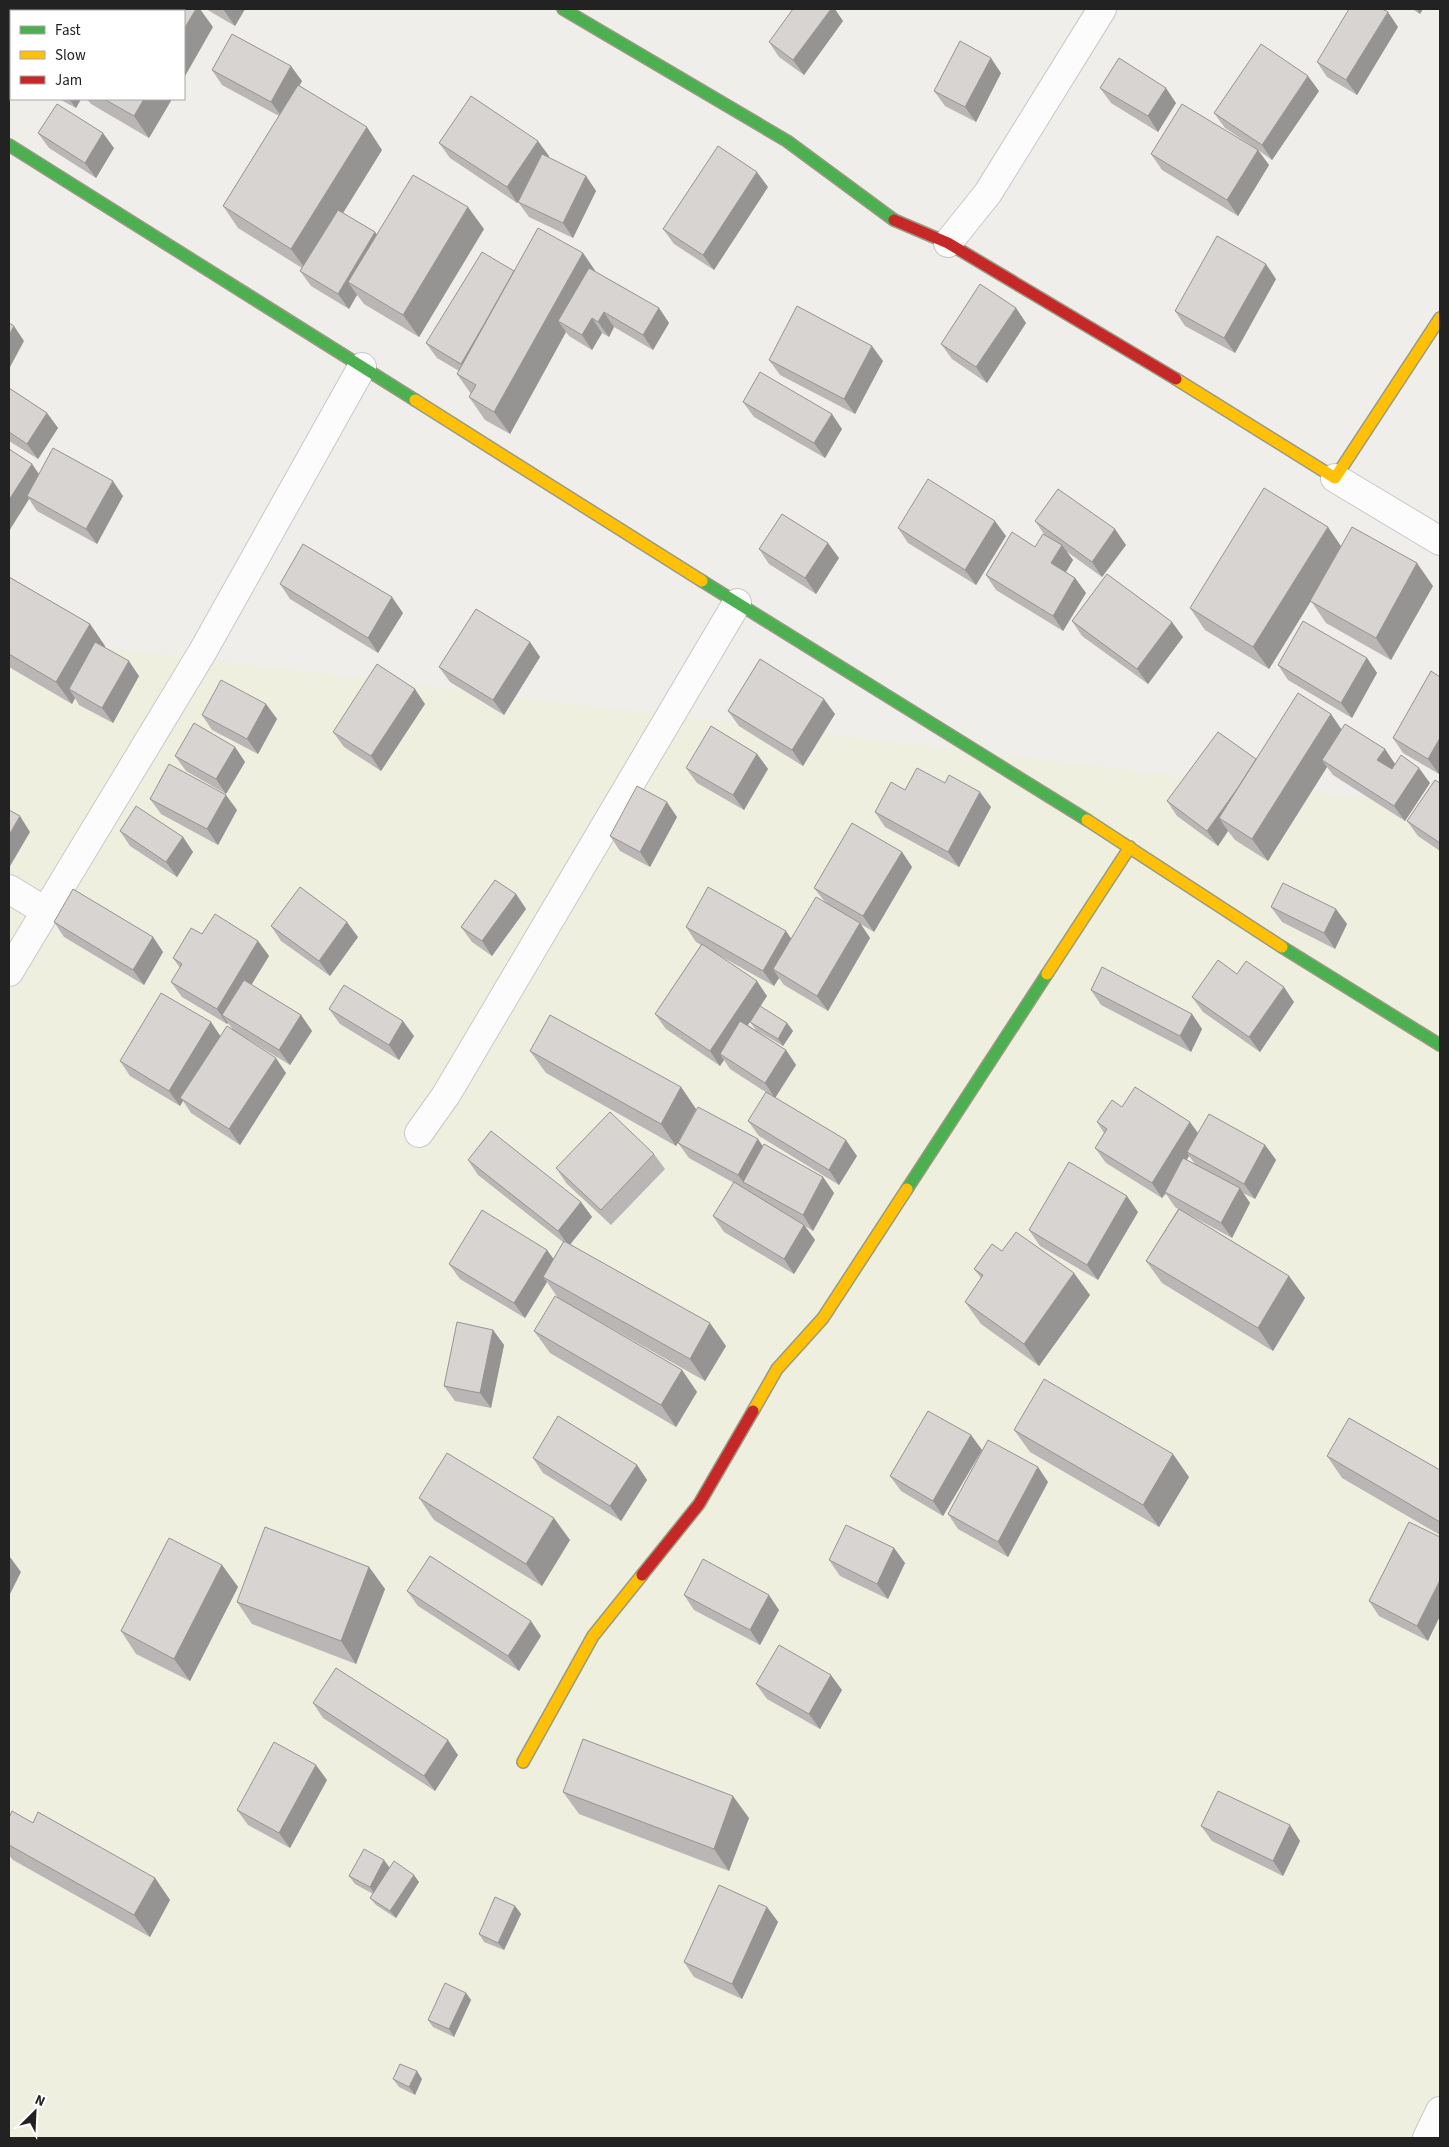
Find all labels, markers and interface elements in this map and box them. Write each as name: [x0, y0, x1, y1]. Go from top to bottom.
legend: [10, 10, 185, 100]
text: Fast: [55, 20, 81, 41]
text: Slow: [55, 45, 86, 66]
text: Jam: [55, 70, 82, 91]
north arrow: [10, 2087, 60, 2137]
text: N: [32, 2090, 48, 2112]

